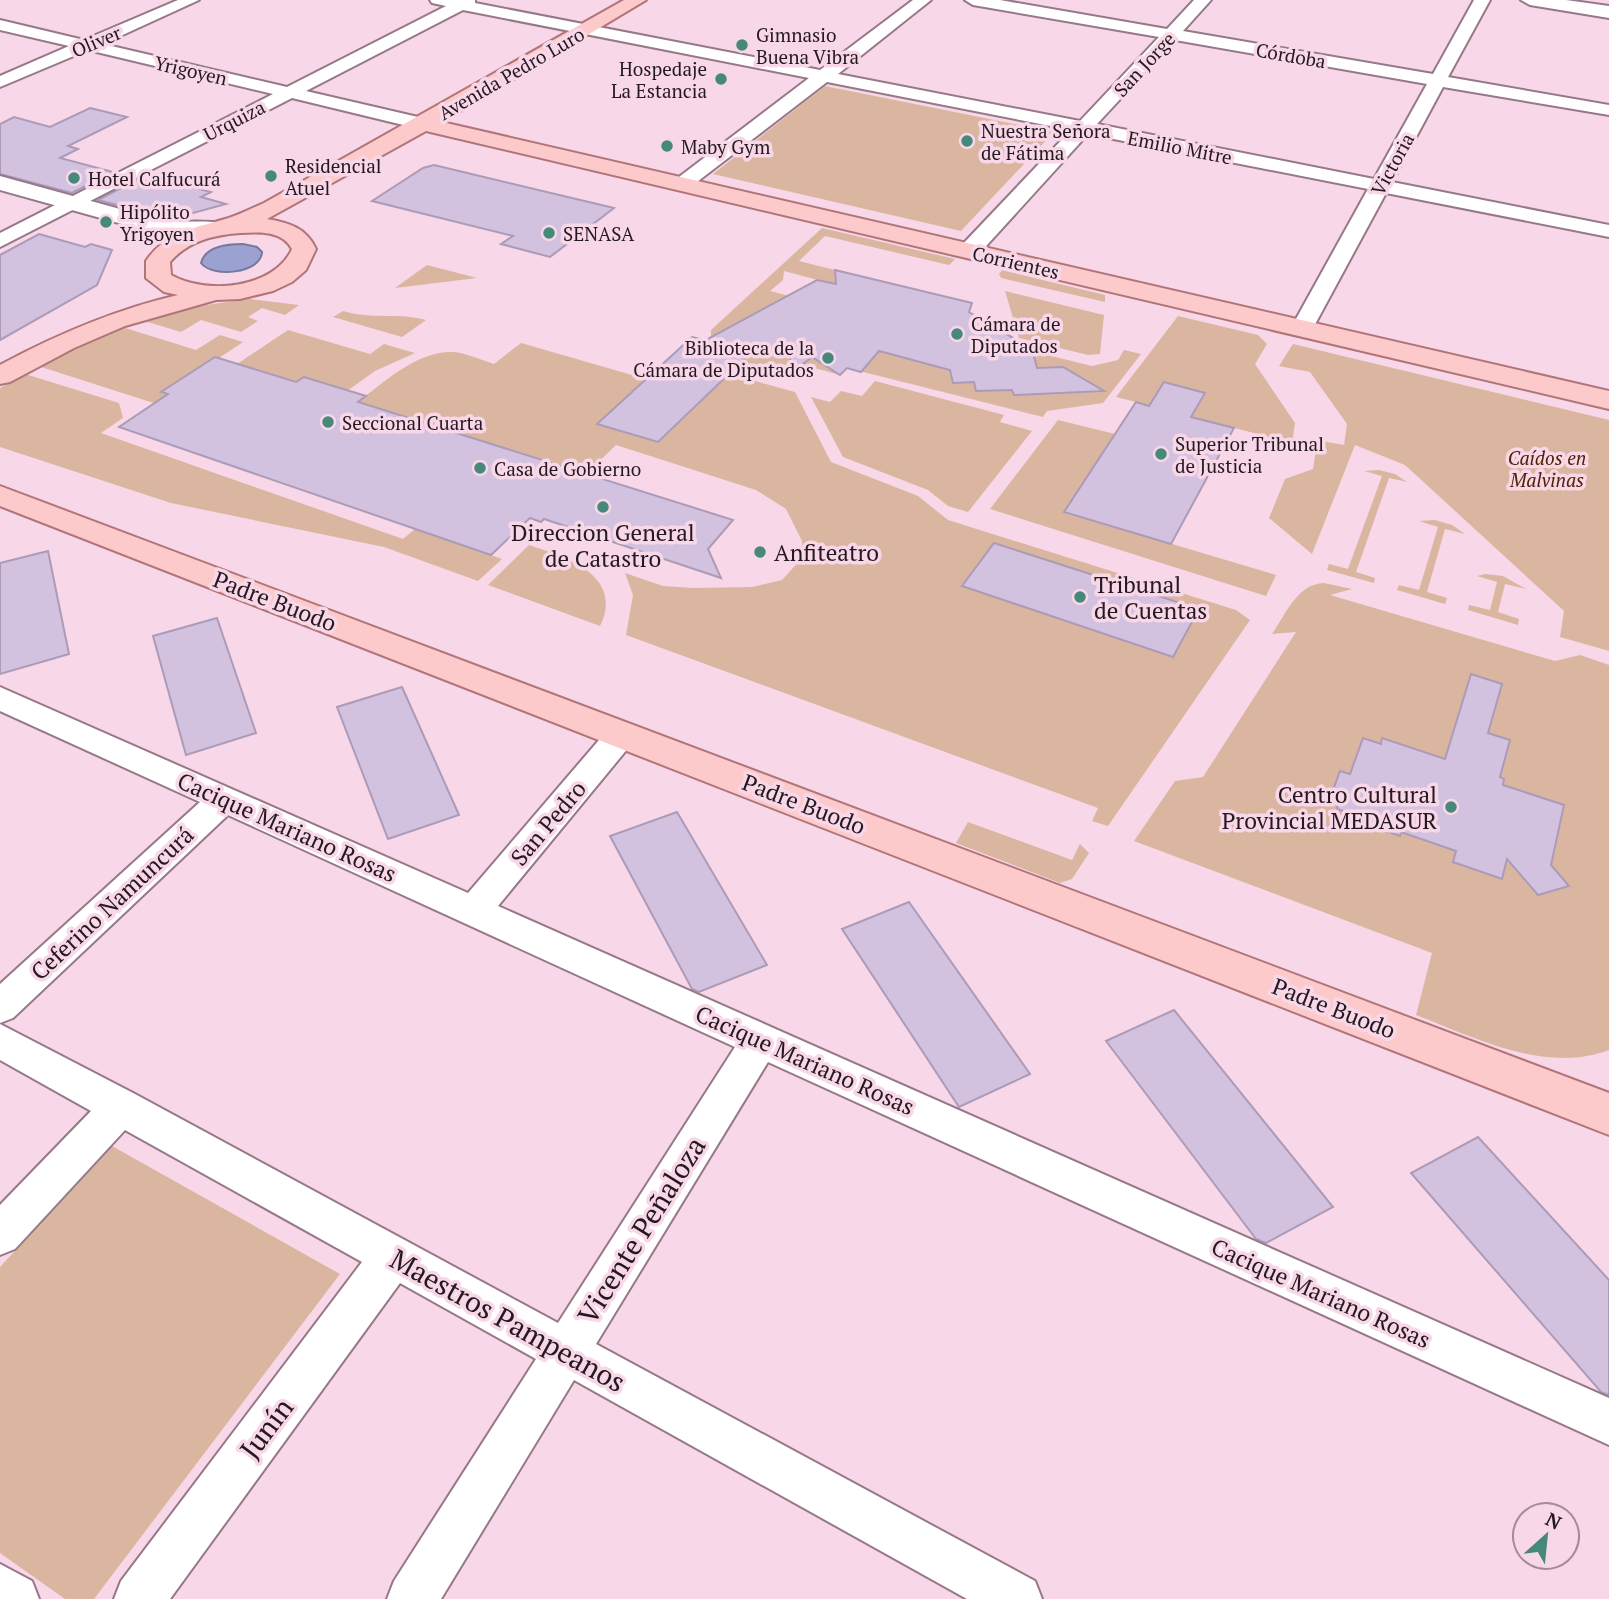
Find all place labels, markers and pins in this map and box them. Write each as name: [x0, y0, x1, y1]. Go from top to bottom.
place label: Gimnasio Buena Vibra: [756, 22, 859, 69]
marker: Gimnasio Buena Vibra: [734, 37, 750, 53]
place label: Hospedaje La Estancia: [611, 56, 707, 103]
marker: Hospedaje La Estancia: [713, 71, 729, 87]
place label: Nuestra Señora de Fátima: [981, 118, 1111, 165]
marker: Nuestra Señora de Fátima: [959, 133, 975, 149]
place label: Maby Gym: [681, 134, 771, 159]
marker: Maby Gym: [659, 138, 675, 154]
place label: Residencial Atuel: [285, 153, 382, 200]
place label: Hotel Calfucurá: [88, 166, 221, 191]
marker: Residencial Atuel: [263, 168, 279, 184]
marker: Hotel Calfucurá: [66, 170, 82, 186]
place label: Hipólito Yrigoyen: [120, 199, 194, 246]
marker: Hipólito Yrigoyen: [98, 214, 114, 230]
place label: SENASA: [563, 221, 634, 246]
marker: SENASA: [541, 225, 557, 241]
place label: Cámara de Diputados: [971, 311, 1060, 358]
marker: Cámara de Diputados: [949, 326, 965, 342]
place label: Biblioteca de la Cámara de Diputados: [633, 335, 814, 382]
marker: Biblioteca de la Cámara de Diputados: [820, 350, 836, 366]
place label: Seccional Cuarta: [342, 410, 484, 435]
marker: Seccional Cuarta: [320, 414, 336, 430]
place label: Superior Tribunal de Justicia: [1175, 431, 1324, 478]
marker: Superior Tribunal de Justicia: [1153, 446, 1169, 462]
place label: Casa de Gobierno: [494, 456, 641, 481]
marker: Casa de Gobierno: [472, 460, 488, 476]
marker: Direccion General de Catastro: [595, 499, 611, 515]
place label: Direccion General de Catastro: [511, 517, 695, 574]
place label: Anfiteatro: [774, 537, 879, 568]
marker: Anfiteatro: [752, 544, 768, 560]
place label: Tribunal de Cuentas: [1094, 569, 1207, 626]
marker: Tribunal de Cuentas: [1072, 589, 1088, 605]
place label: Centro Cultural Provincial MEDASUR: [1222, 779, 1437, 836]
marker: Centro Cultural Provincial MEDASUR: [1443, 799, 1459, 815]

